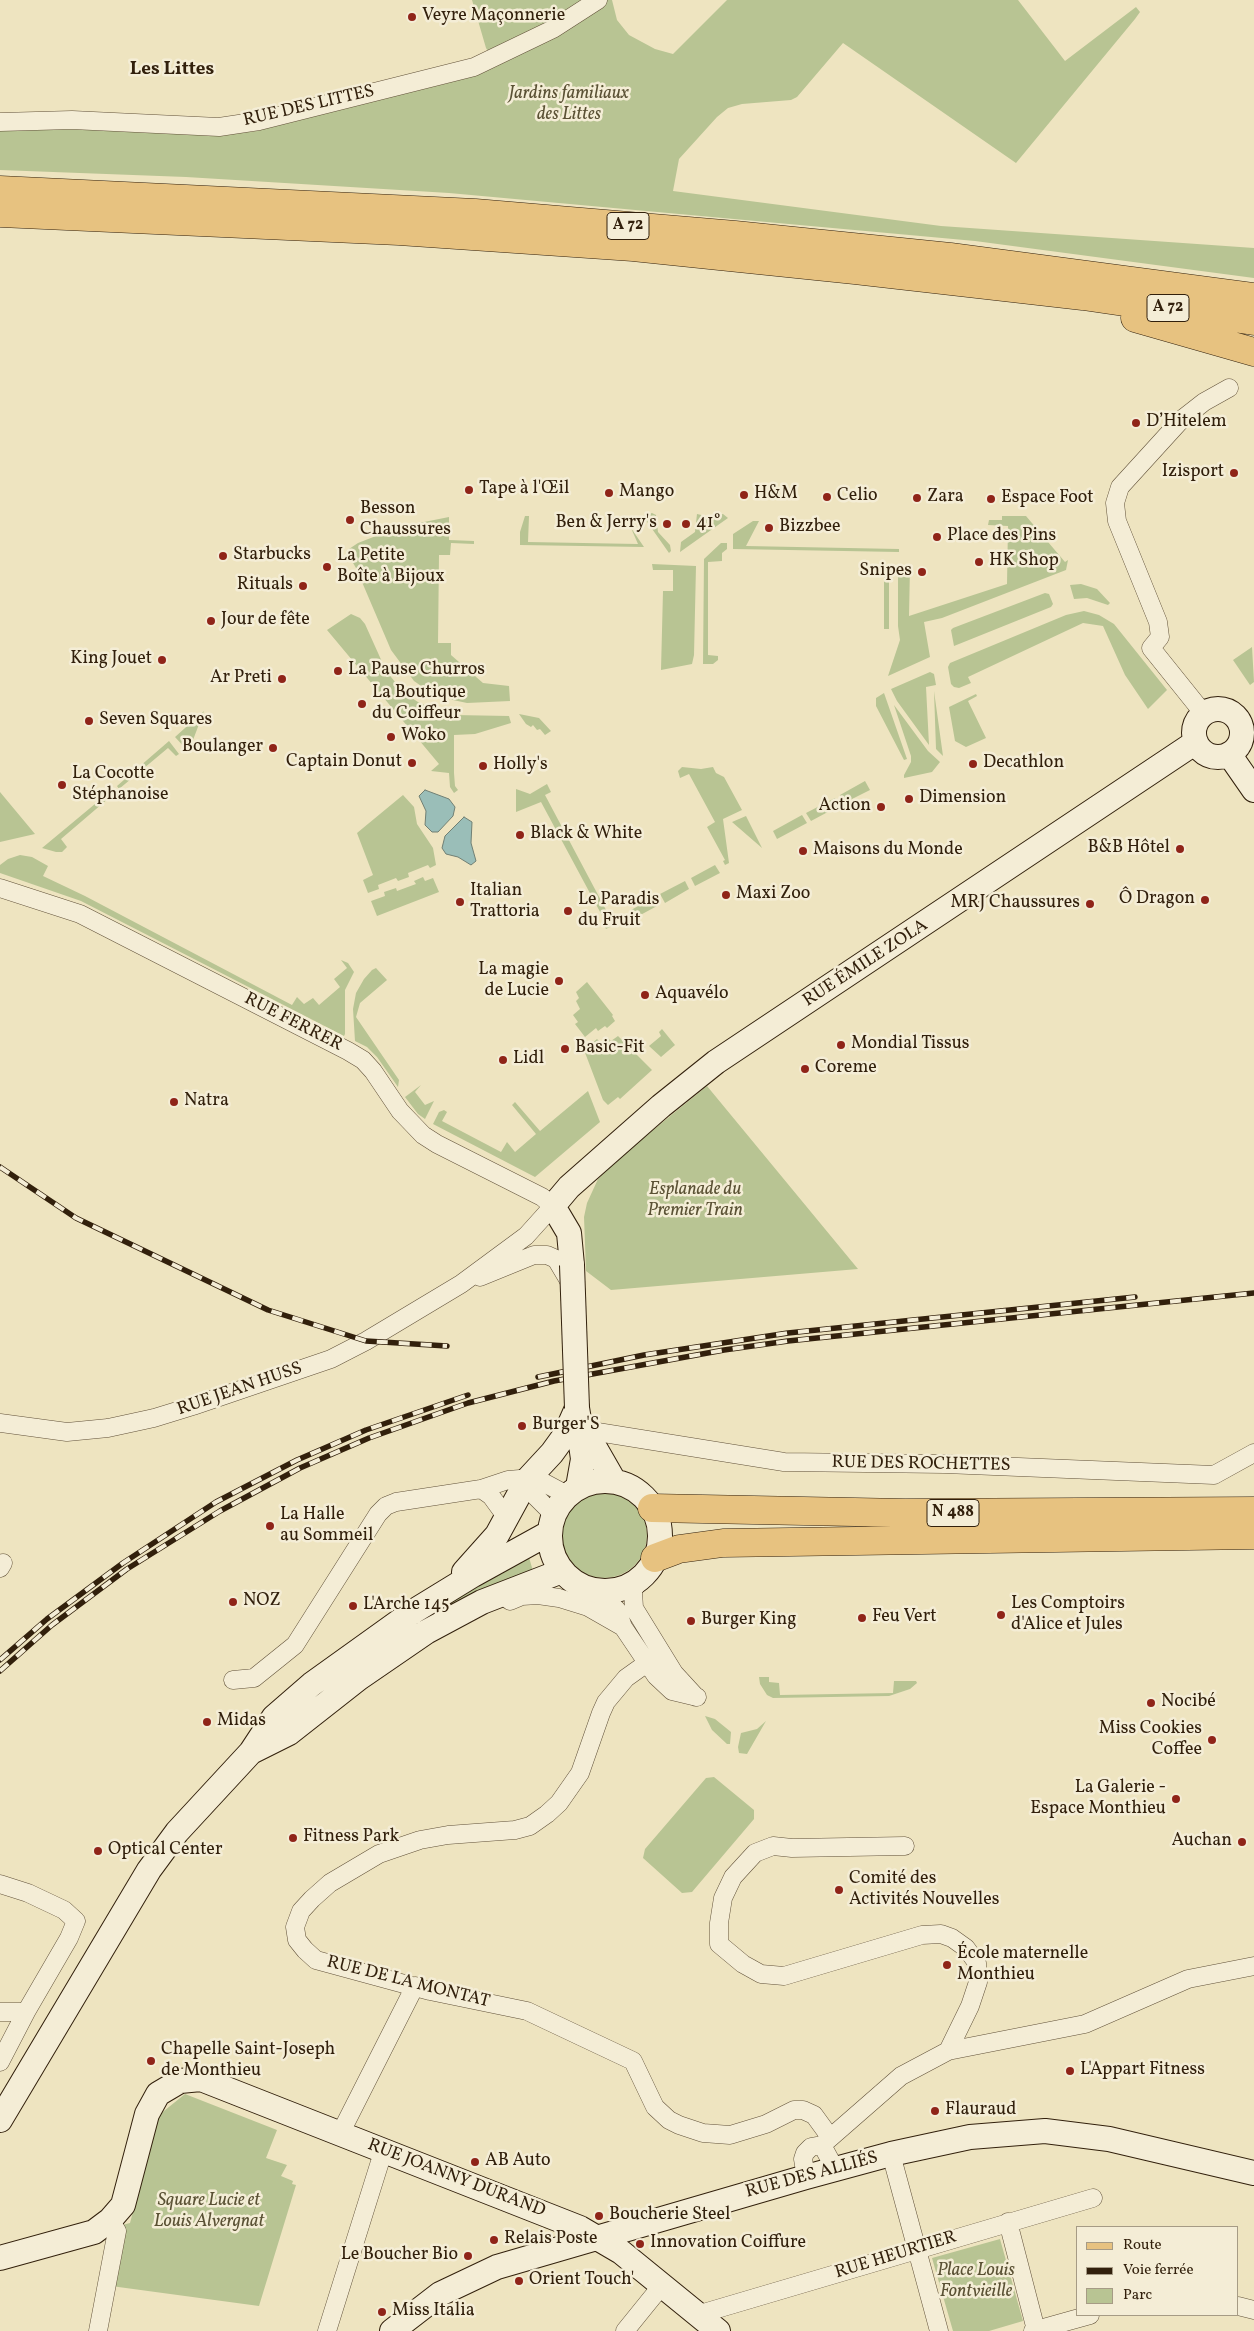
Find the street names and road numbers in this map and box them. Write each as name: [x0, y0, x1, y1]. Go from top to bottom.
street label: RUE DES LITTES: [241, 81, 377, 133]
road number: A 72: [607, 212, 649, 240]
road number: A 72: [1147, 294, 1189, 322]
street label: RUE ÉMILE ZOLA: [799, 916, 933, 1012]
street label: RUE FERRER: [240, 989, 346, 1057]
street label: RUE JEAN HUSS: [175, 1359, 305, 1421]
street label: RUE DES ROCHETTES: [831, 1453, 1011, 1477]
road number: N 488: [927, 1500, 979, 1526]
street label: RUE DE LA MONTAT: [324, 1952, 492, 2014]
street label: RUE JOANNY DURAND: [364, 2135, 548, 2223]
street label: RUE DES ALLIÉS: [743, 2148, 881, 2204]
street label: RUE HEURTIER: [833, 2227, 959, 2285]

